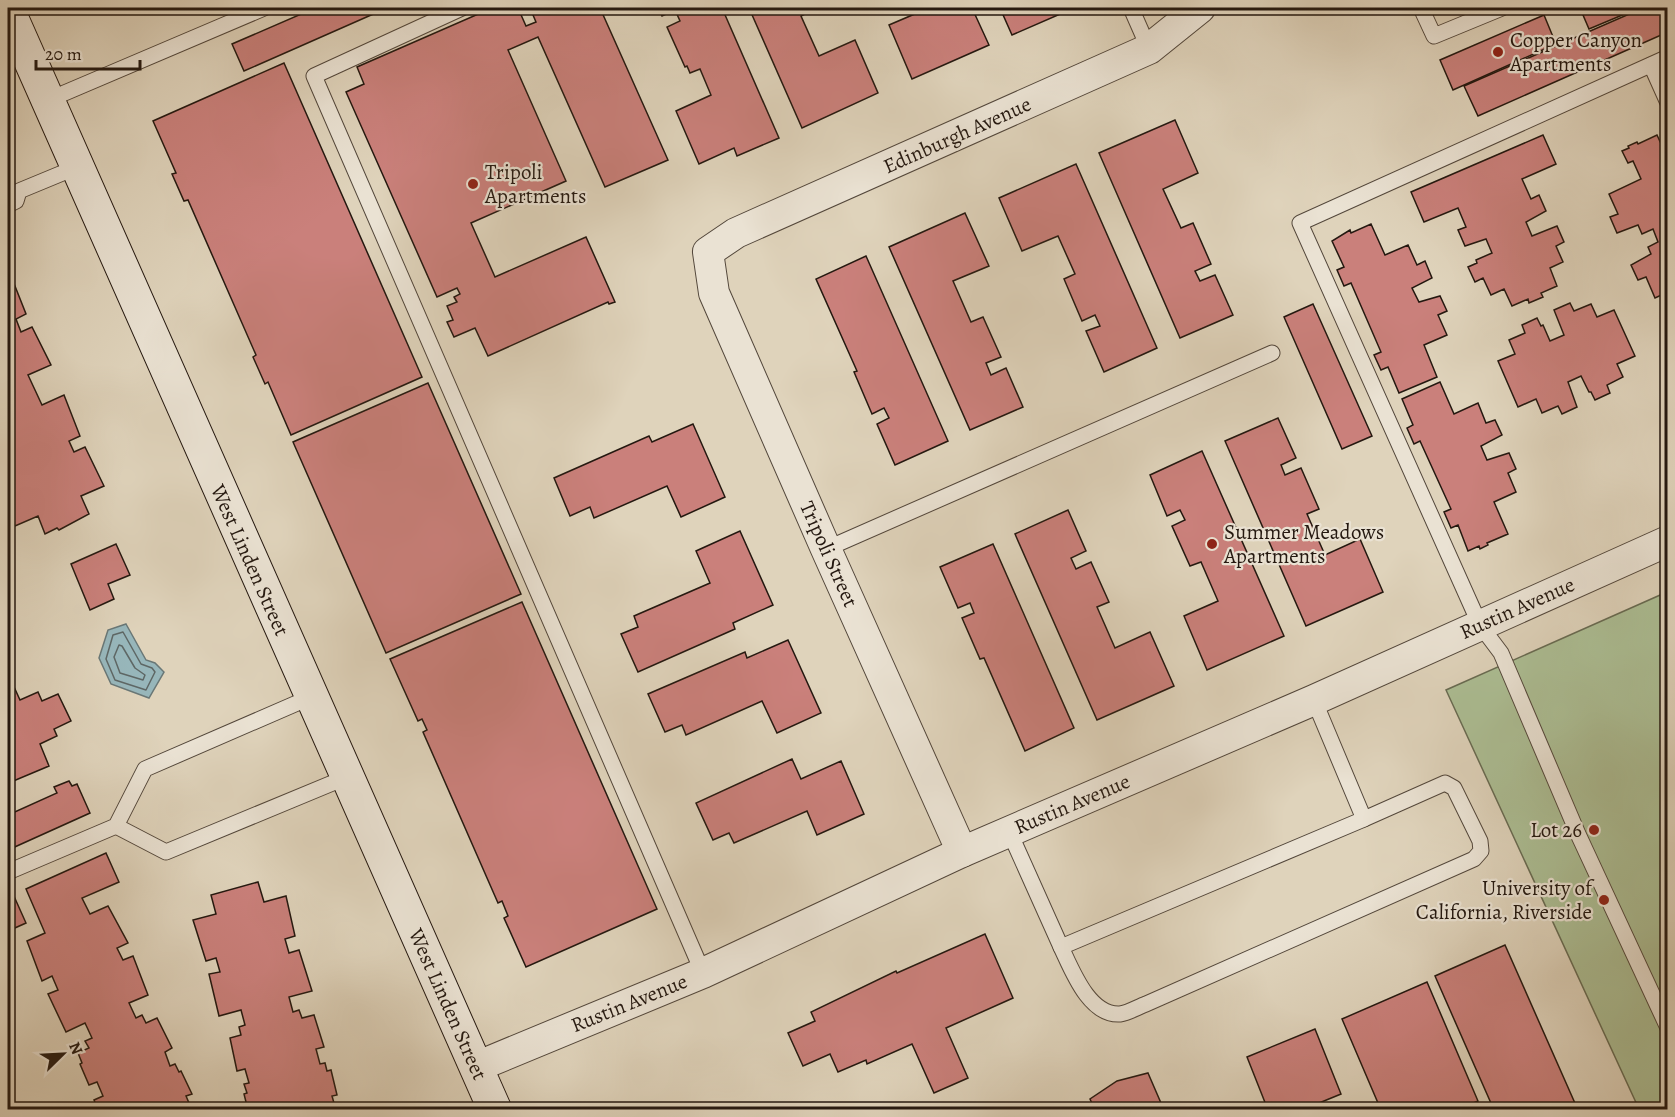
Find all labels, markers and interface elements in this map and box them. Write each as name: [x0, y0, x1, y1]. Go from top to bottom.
place label: Copper Canyon Apartments: [1509, 26, 1642, 78]
scale bar: [36, 33, 140, 71]
text: 20 m: [45, 42, 82, 66]
marker: Copper Canyon Apartments: [1491, 45, 1505, 59]
street label: Edinburgh Avenue: [879, 90, 1035, 180]
place label: Tripoli Apartments: [484, 158, 586, 210]
marker: Tripoli Apartments: [466, 177, 480, 191]
street label: West Linden Street: [204, 479, 296, 640]
street label: Tripoli Street: [793, 497, 865, 611]
place label: Summer Meadows Apartments: [1223, 518, 1384, 570]
marker: Summer Meadows Apartments: [1205, 537, 1219, 551]
street label: Rustin Avenue: [1455, 570, 1579, 646]
street label: Rustin Avenue: [1010, 767, 1134, 841]
place label: Lot 26: [1530, 816, 1582, 844]
marker: Lot 26: [1587, 823, 1601, 837]
place label: University of California, Riverside: [1416, 874, 1595, 926]
marker: University of California, Riverside: [1597, 893, 1611, 907]
street label: West Linden Street: [402, 923, 494, 1084]
street label: Rustin Avenue: [567, 967, 691, 1039]
north arrow: [33, 1024, 93, 1084]
text: N: [63, 1039, 88, 1058]

